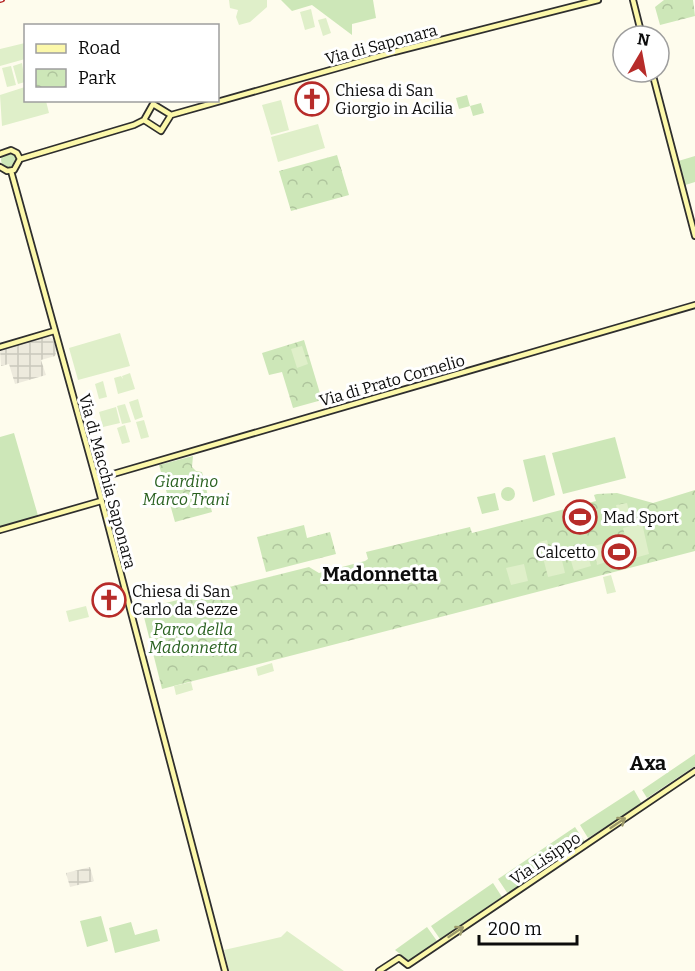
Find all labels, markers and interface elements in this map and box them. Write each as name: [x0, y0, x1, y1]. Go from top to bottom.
street label: Via di Saponara: [323, 20, 439, 69]
legend: [24, 24, 219, 102]
north arrow: [611, 24, 671, 84]
text: N: [636, 29, 651, 50]
text: Road: [78, 37, 121, 59]
text: Park: [78, 67, 117, 89]
church icon: Chiesa di San Giorgio in Acilia: [294, 81, 330, 117]
place label: Chiesa di San Giorgio in Acilia: [335, 81, 453, 118]
street label: Via di Prato Cornelio: [317, 351, 467, 410]
street label: Via di Macchia Saponara: [75, 392, 140, 571]
park label: Giardino Marco Trani: [142, 472, 230, 509]
sports icon: Mad Sport: [562, 499, 598, 535]
place label: Mad Sport: [603, 508, 679, 527]
sports icon: Calcetto: [601, 534, 637, 570]
place label: Calcetto: [535, 543, 596, 562]
district label: Madonnetta: [322, 562, 438, 586]
church icon: Chiesa di San Carlo da Sezze: [91, 582, 127, 618]
place label: Chiesa di San Carlo da Sezze: [132, 582, 238, 619]
park label: Parco della Madonnetta: [148, 620, 238, 657]
district label: Axa: [630, 751, 666, 775]
one-way arrow: [610, 817, 626, 829]
street label: Via Lisippo: [506, 828, 584, 889]
scale bar: [479, 908, 576, 946]
text: 200 m: [488, 918, 542, 940]
one-way arrow: [448, 926, 464, 938]

